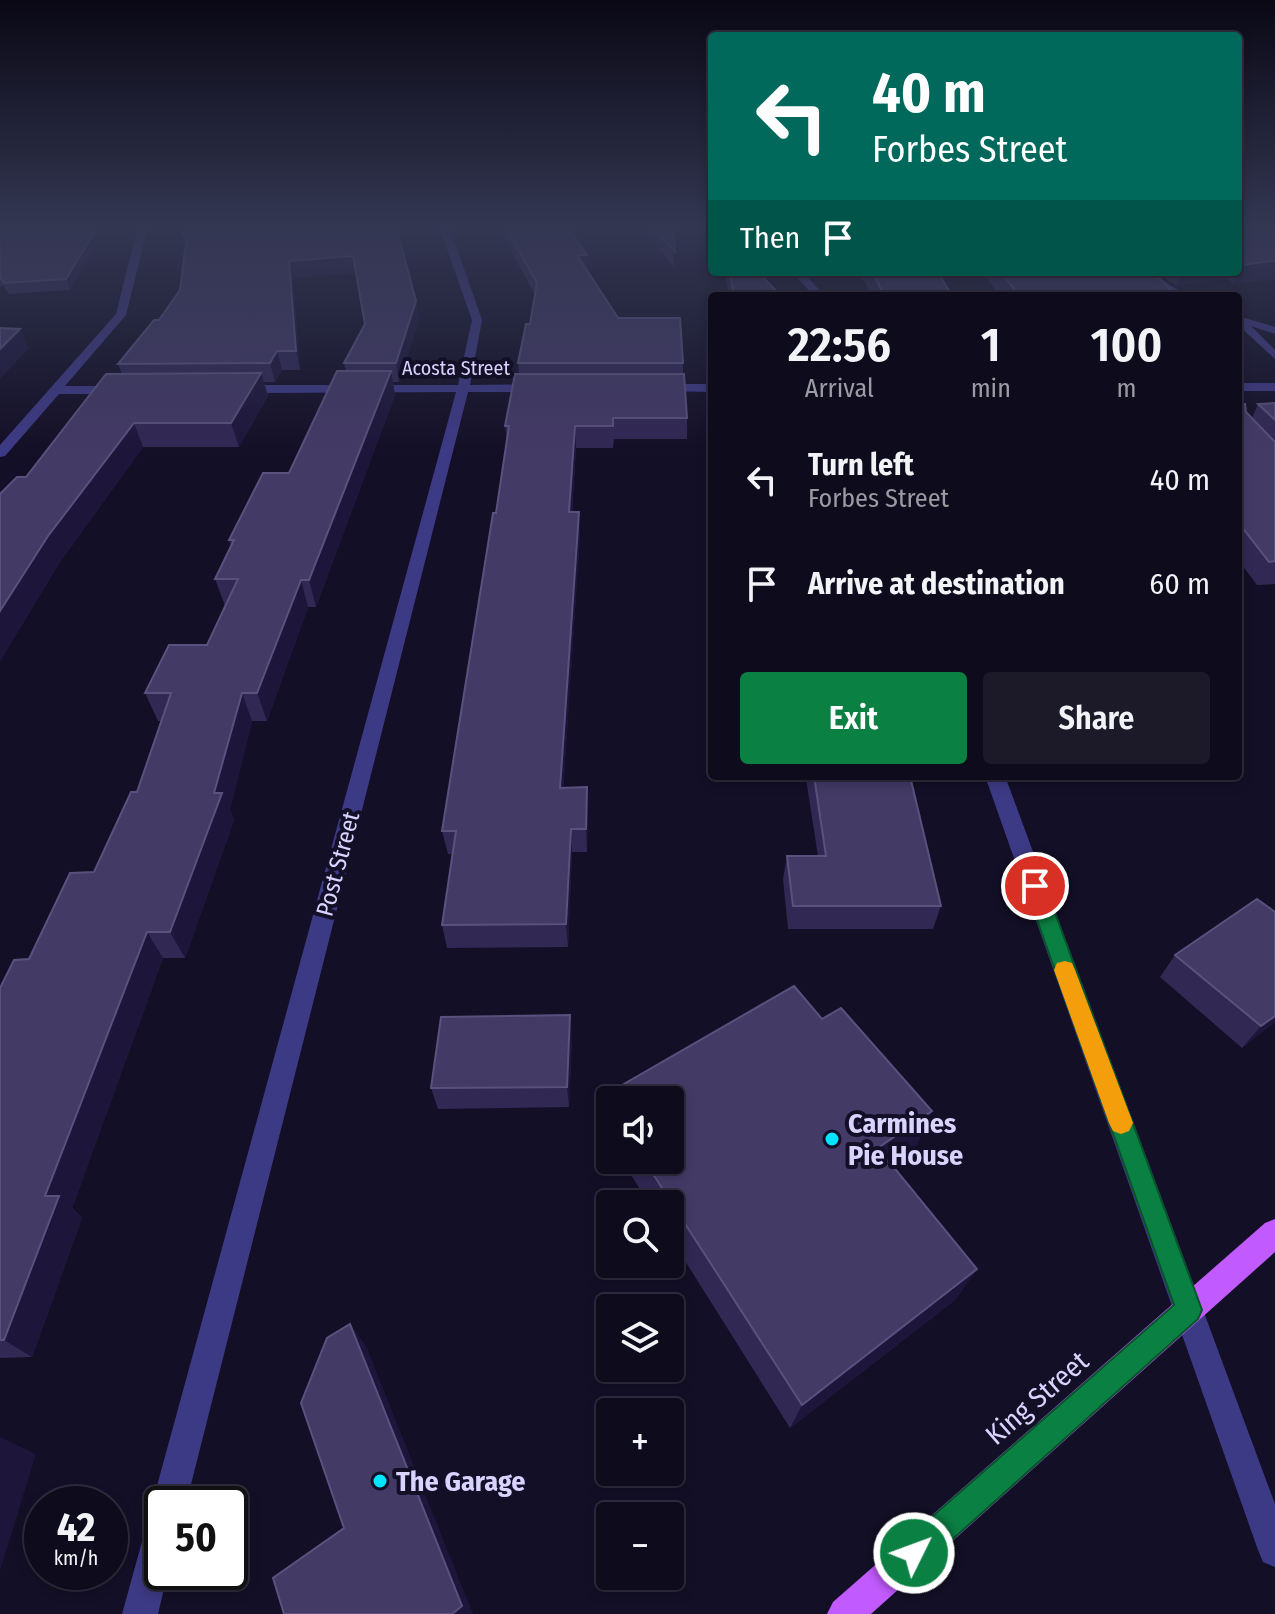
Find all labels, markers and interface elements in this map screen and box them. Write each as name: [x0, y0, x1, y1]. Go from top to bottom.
text: 40 m: [872, 60, 986, 127]
icon: left: [740, 64, 844, 168]
text: Forbes Street: [872, 128, 1067, 172]
icon: arrive: [816, 216, 860, 260]
text: Then: [740, 220, 800, 256]
text: 22:56: [788, 316, 891, 374]
text: 1: [981, 316, 1001, 374]
text: 100: [1091, 316, 1162, 374]
street label: Acosta Street: [402, 356, 510, 380]
text: Arrival: [805, 373, 874, 404]
text: min: [971, 373, 1011, 404]
text: m: [1116, 373, 1136, 404]
text: Turn left: [808, 447, 914, 483]
icon: left: [740, 458, 784, 502]
text: 40 m: [1150, 462, 1210, 498]
text: Forbes Street: [808, 483, 949, 514]
icon: arrive: [740, 562, 784, 606]
text: Arrive at destination: [808, 566, 1065, 602]
text: 60 m: [1149, 566, 1210, 602]
button: Exit: [740, 672, 967, 764]
button: Share: [983, 672, 1210, 764]
street label: Post Street: [311, 808, 365, 919]
pin: [1001, 852, 1069, 920]
icon: arrive: [1013, 864, 1057, 908]
map controls: [596, 1086, 684, 1590]
button: sound: [596, 1086, 684, 1174]
place label: Carmines Pie House: [848, 1107, 963, 1172]
marker: Carmines Pie House: [823, 1130, 841, 1148]
button: search: [596, 1190, 684, 1278]
button: layers: [596, 1294, 684, 1382]
street label: King Street: [979, 1344, 1096, 1452]
button: +: [596, 1398, 684, 1486]
place label: The Garage: [396, 1465, 525, 1498]
marker: The Garage: [371, 1472, 389, 1490]
speed limit sign: 50: [144, 1486, 248, 1590]
button: −: [596, 1502, 684, 1590]
text: 42: [57, 1504, 95, 1552]
position arrow: [872, 1511, 956, 1595]
text: km/h: [54, 1546, 98, 1570]

